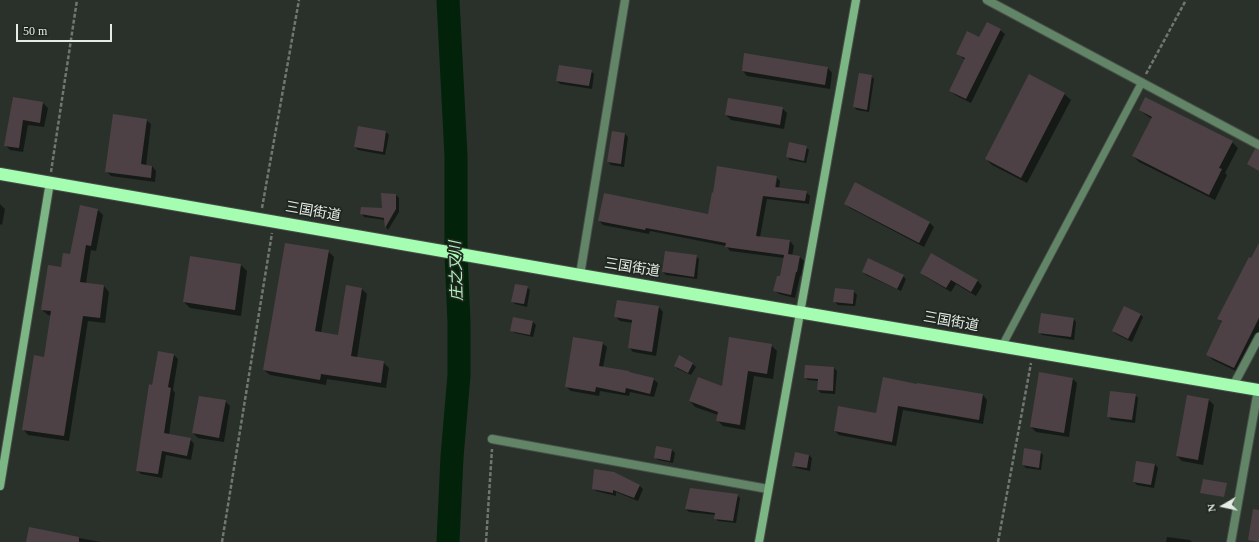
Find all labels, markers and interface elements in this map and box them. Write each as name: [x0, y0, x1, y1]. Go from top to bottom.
scale bar: [18, 16, 114, 42]
text: 50 m: [23, 24, 47, 38]
street label: 三国街道: [284, 199, 342, 225]
water label: 庄之又川: [447, 241, 467, 301]
street label: 三国街道: [603, 255, 661, 281]
street label: 三国街道: [922, 309, 980, 335]
north arrow: [1203, 486, 1243, 526]
text: N: [1205, 503, 1218, 513]

